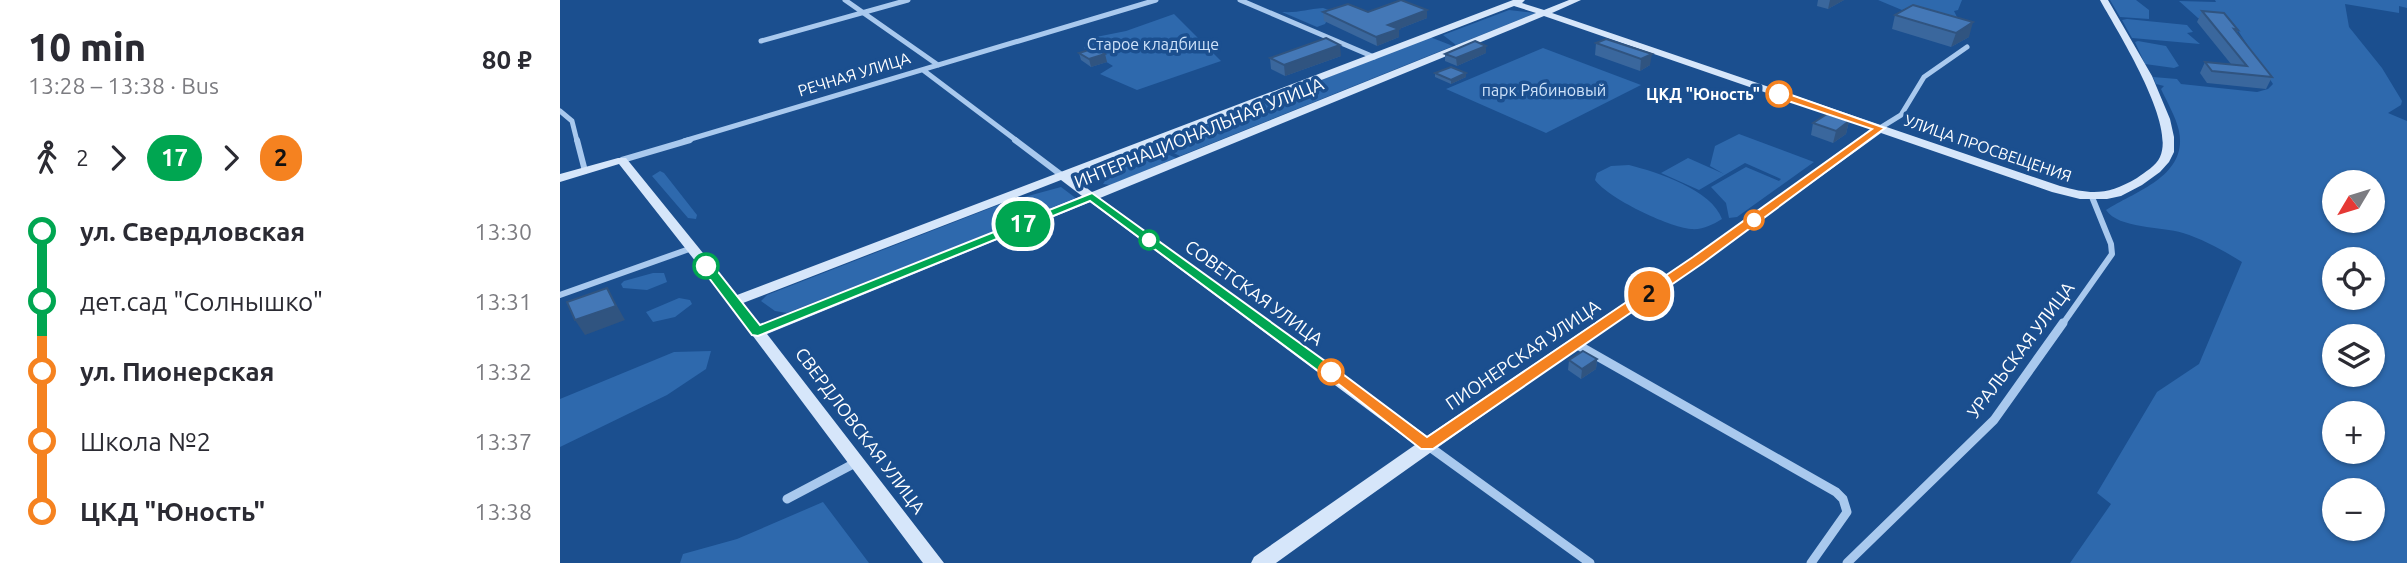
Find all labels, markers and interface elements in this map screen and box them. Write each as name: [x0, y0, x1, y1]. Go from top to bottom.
text: 10 min: [28, 26, 146, 68]
park label: Старое кладбище: [1087, 35, 1219, 53]
text: 80 ₽: [482, 45, 532, 74]
street label: РЕЧНАЯ УЛИЦА: [796, 48, 913, 100]
text: 13:28 – 13:38 · Bus: [28, 73, 219, 98]
street label: ИНТЕРНАЦИОНАЛЬНАЯ УЛИЦА: [1071, 73, 1326, 191]
park label: парк Рябиновый: [1482, 81, 1606, 99]
marker: ЦКД "Юность": [1766, 81, 1792, 107]
place label: ЦКД "Юность": [1646, 85, 1760, 103]
street label: УЛИЦА ПРОСВЕЩЕНИЯ: [1902, 111, 2074, 185]
icon: walk: [28, 139, 66, 177]
icon: forward: [99, 139, 137, 177]
icon: forward: [212, 139, 250, 177]
text: 17: [161, 144, 188, 171]
text: 2: [274, 144, 288, 171]
text: 2: [76, 145, 89, 170]
north arrow: [2322, 170, 2385, 233]
map controls: [2322, 170, 2385, 541]
line badge: 17: [992, 201, 1054, 247]
text: 17: [1009, 210, 1037, 237]
unlabelled marker: [1744, 210, 1764, 230]
text: ул. Свердловская: [80, 217, 305, 246]
text: 13:30: [474, 219, 532, 244]
unlabelled marker: [1139, 230, 1159, 250]
street label: СОВЕТСКАЯ УЛИЦА: [1182, 236, 1328, 349]
button: locate: [2322, 247, 2385, 310]
unlabelled marker: [693, 253, 719, 279]
line badge: 2: [1626, 271, 1672, 317]
street label: УРАЛЬСКАЯ УЛИЦА: [1963, 277, 2078, 421]
text: 2: [1642, 280, 1656, 307]
text: дет.сад "Солнышко": [80, 287, 323, 316]
text: 13:31: [474, 289, 532, 314]
street label: ПИОНЕРСКАЯ УЛИЦА: [1441, 295, 1604, 413]
button: layers: [2322, 324, 2385, 387]
street label: СВЕРДЛОВСКАЯ УЛИЦА: [792, 344, 930, 517]
text: ул. Пионерская: [80, 357, 274, 386]
text: 13:32: [474, 359, 532, 384]
unlabelled marker: [1318, 359, 1344, 385]
button: +: [2322, 401, 2385, 464]
text: Школа №2: [80, 427, 211, 456]
text: 13:37: [474, 429, 532, 454]
button: −: [2322, 478, 2385, 541]
text: ЦКД "Юность": [80, 497, 265, 526]
text: 13:38: [474, 499, 532, 524]

